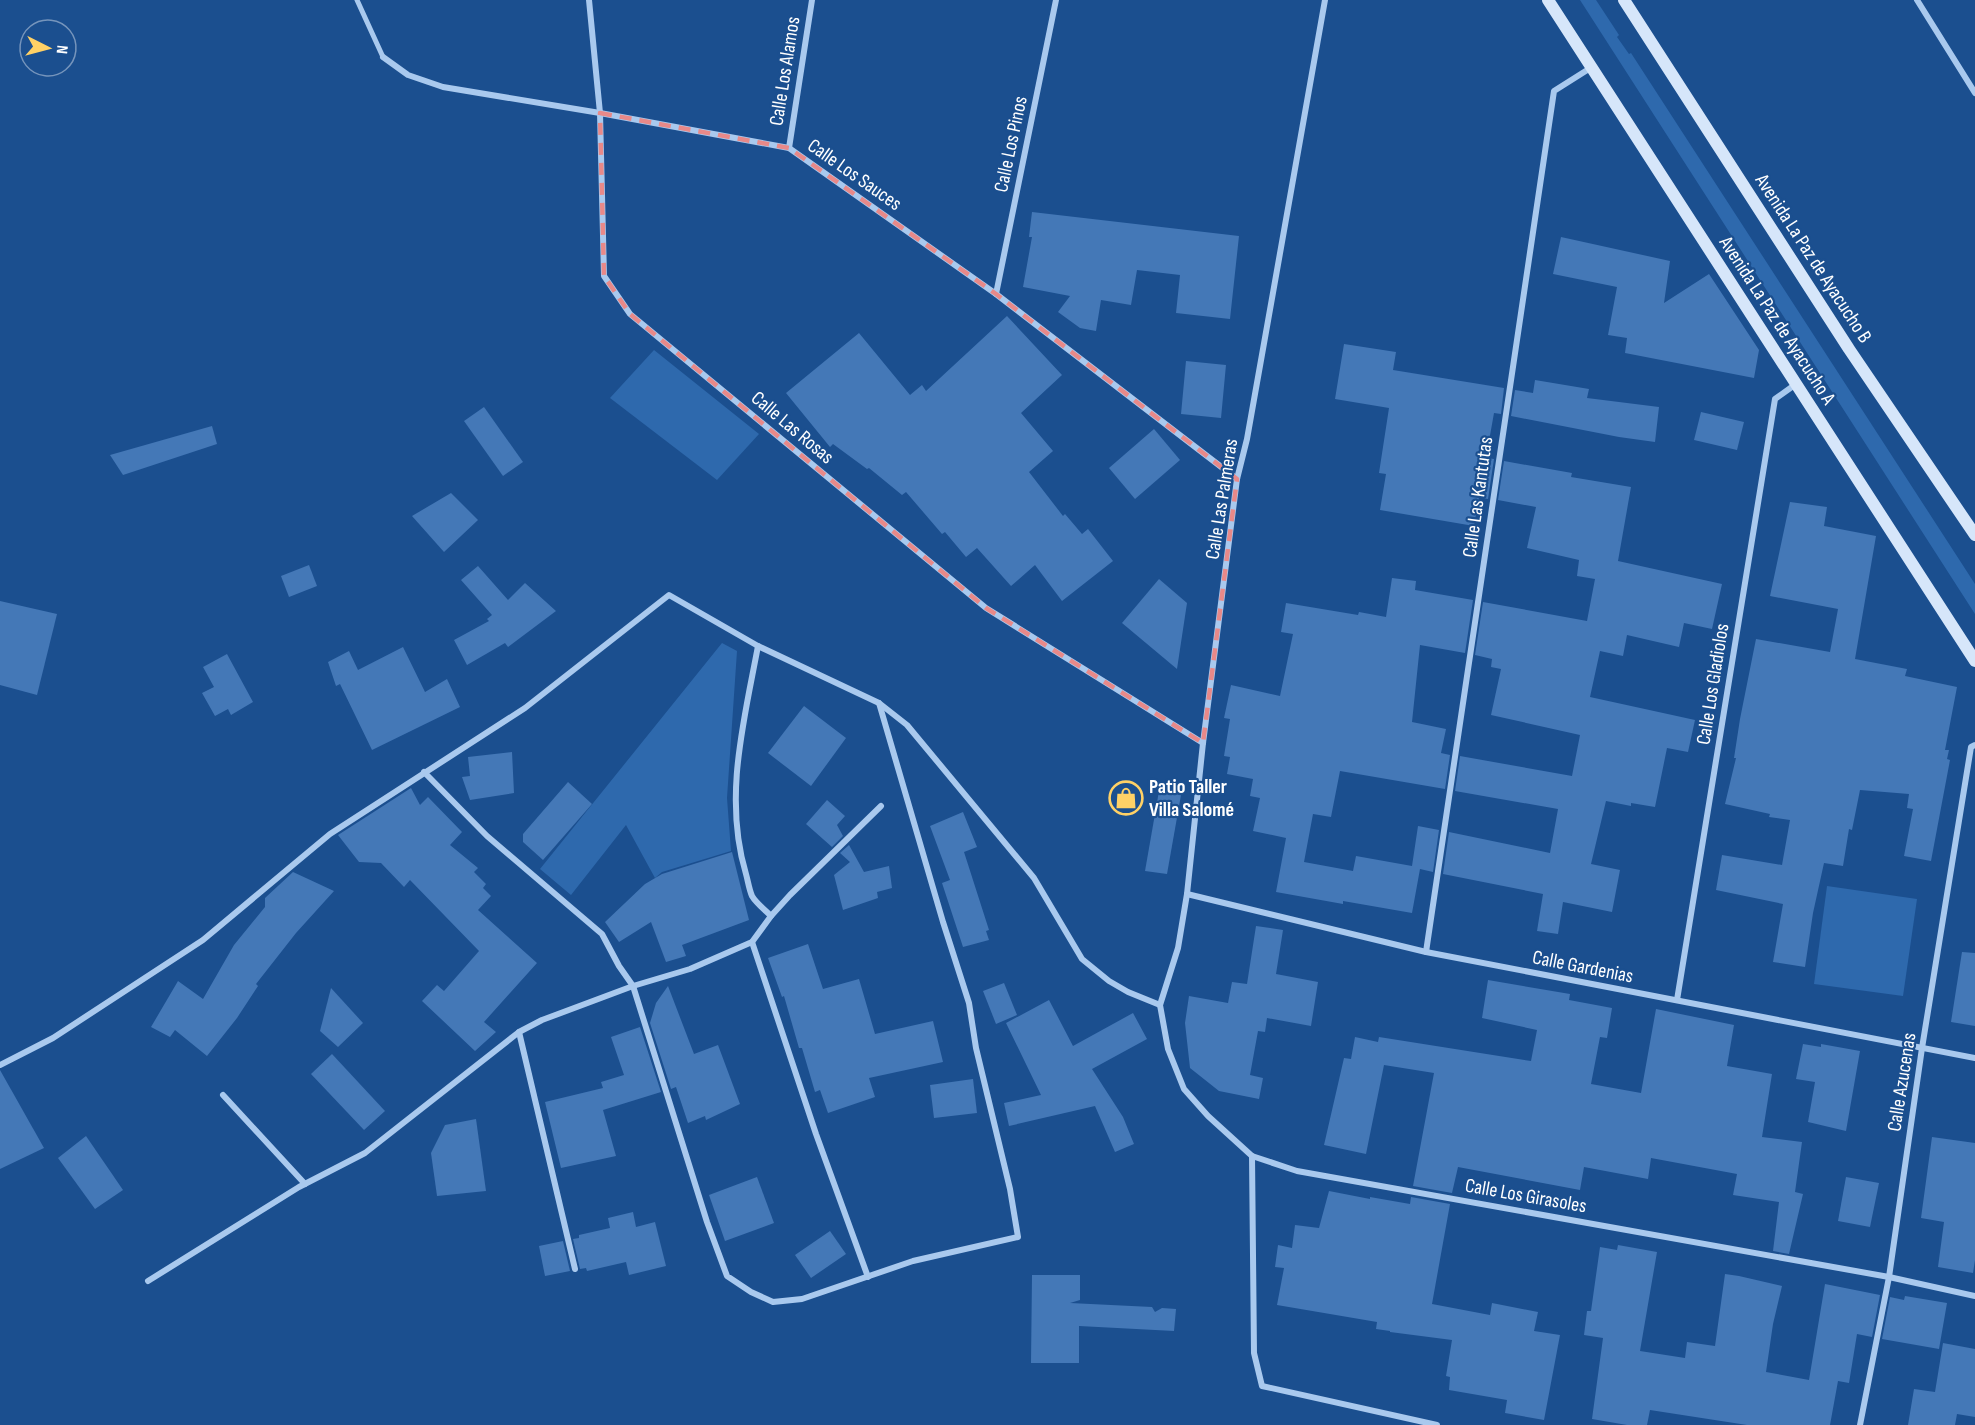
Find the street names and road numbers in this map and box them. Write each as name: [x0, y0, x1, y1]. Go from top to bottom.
street label: Calle Los Alamos: [765, 15, 805, 127]
street label: Calle Los Pinos: [989, 94, 1033, 195]
street label: Calle Los Sauces: [803, 134, 906, 216]
street label: Avenida La Paz de Ayacucho B: [1749, 169, 1877, 347]
street label: Avenida La Paz de Ayacucho A: [1713, 231, 1841, 410]
street label: Calle Las Rosas: [746, 386, 839, 469]
street label: Calle Las Kantutas: [1458, 435, 1498, 559]
street label: Calle Las Palmeras: [1201, 437, 1243, 561]
street label: Calle Los Gladiolos: [1692, 622, 1734, 747]
street label: Calle Gardenias: [1530, 945, 1635, 989]
street label: Calle Azucenas: [1882, 1031, 1922, 1133]
street label: Calle Los Girasoles: [1463, 1174, 1588, 1218]

